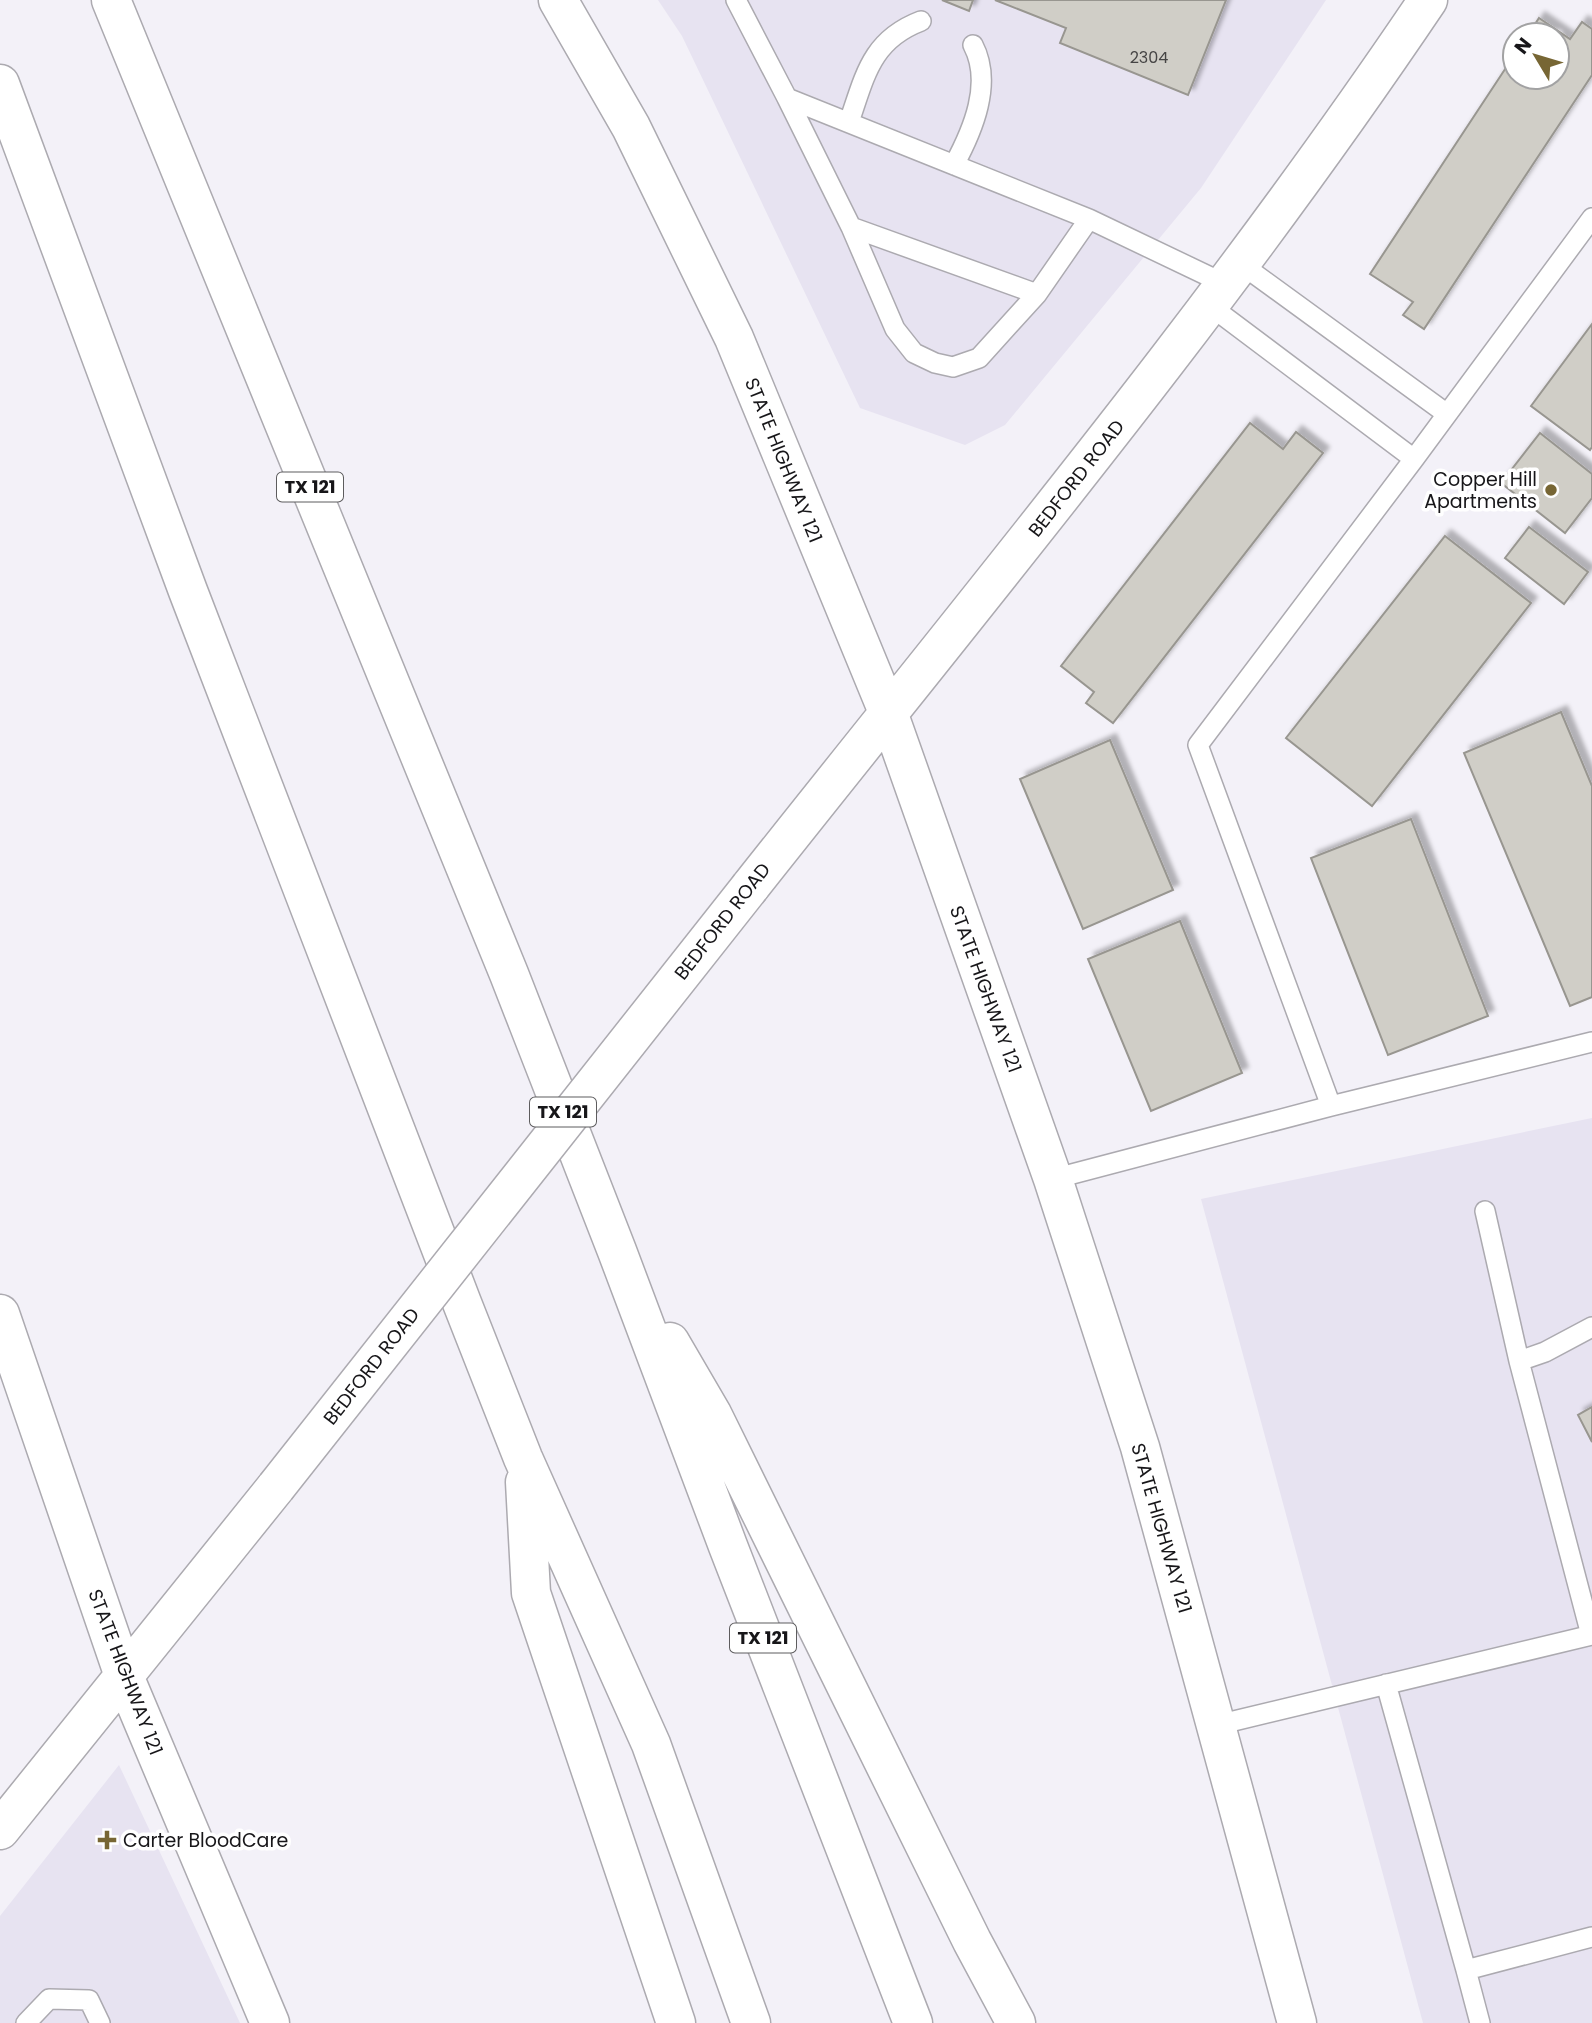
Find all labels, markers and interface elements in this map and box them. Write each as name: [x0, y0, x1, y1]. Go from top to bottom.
north arrow: [1501, 21, 1571, 91]
text: N: [1508, 32, 1538, 60]
house number: 2304: [1130, 46, 1168, 69]
street label: STATE HIGHWAY 121: [738, 374, 829, 547]
street label: BEDFORD ROAD: [1022, 414, 1131, 543]
place label: Copper Hill Apartments: [1424, 466, 1537, 515]
road number: TX 121: [277, 472, 343, 502]
marker: Copper Hill Apartments: [1543, 482, 1559, 498]
street label: BEDFORD ROAD: [668, 857, 777, 986]
street label: STATE HIGHWAY 121: [943, 902, 1028, 1076]
road number: TX 121: [530, 1098, 596, 1126]
street label: BEDFORD ROAD: [317, 1302, 426, 1431]
street label: STATE HIGHWAY 121: [1124, 1440, 1199, 1616]
street label: STATE HIGHWAY 121: [81, 1585, 170, 1759]
road number: TX 121: [730, 1624, 796, 1652]
place label: Carter BloodCare: [123, 1827, 288, 1854]
marker: Carter BloodCare: [97, 1830, 117, 1850]

